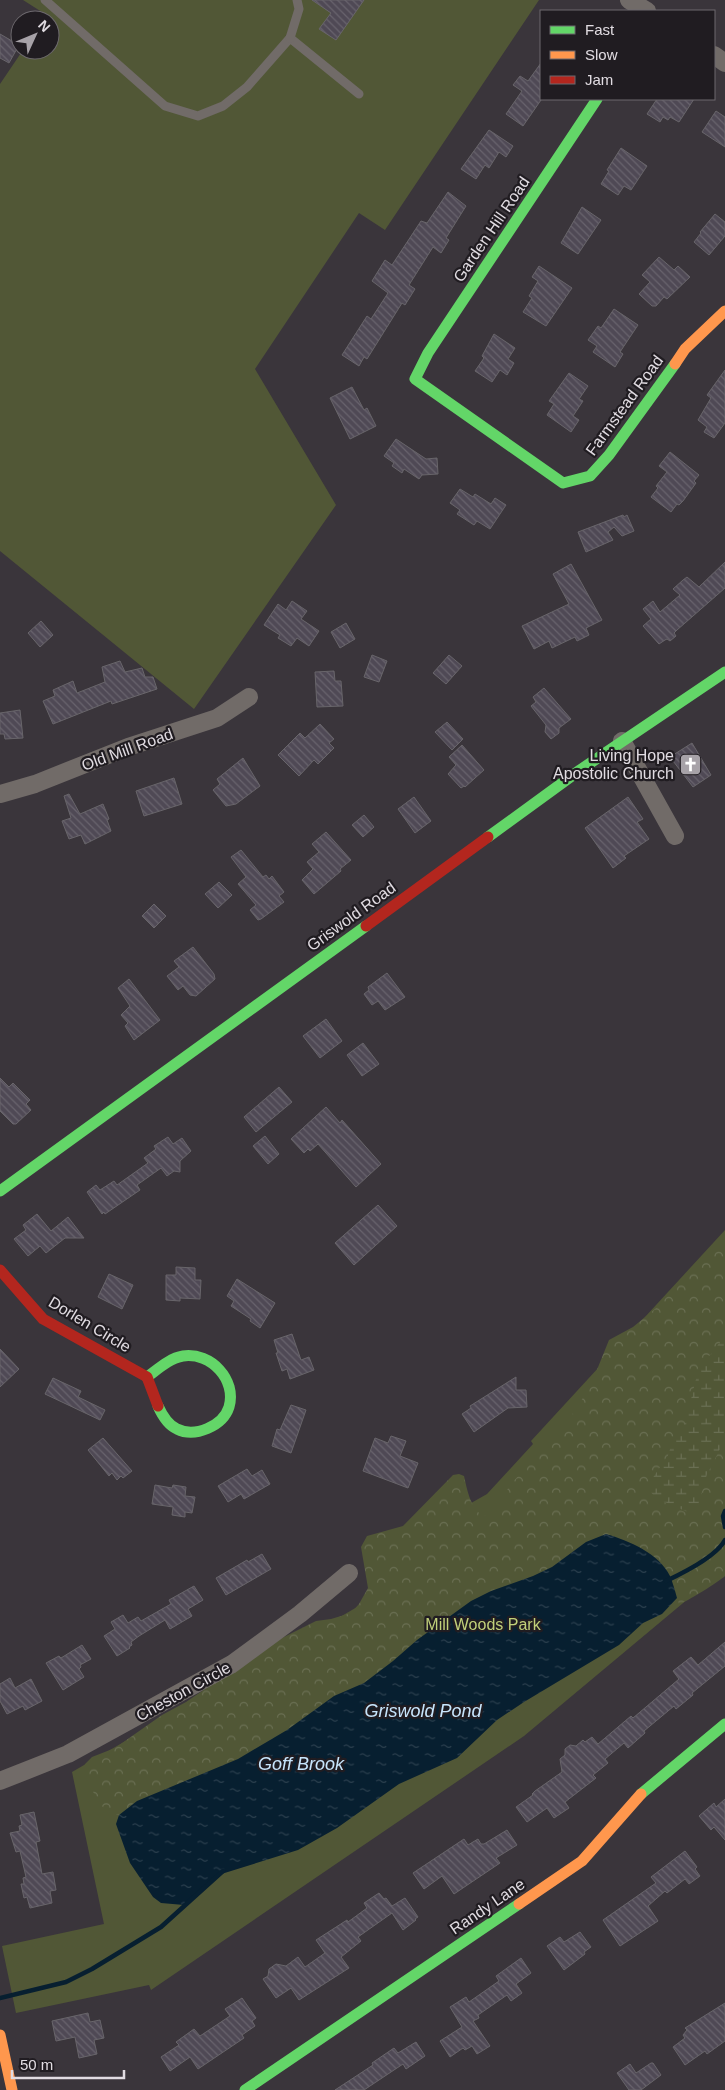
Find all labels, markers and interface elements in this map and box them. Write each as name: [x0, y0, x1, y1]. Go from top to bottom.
north arrow: [10, 10, 60, 60]
legend: [540, 10, 715, 100]
text: N: [35, 17, 54, 35]
text: Fast: [585, 21, 615, 38]
text: Slow: [585, 46, 618, 63]
text: Jam: [585, 71, 613, 88]
street label: Garden Hill Road: [450, 174, 533, 285]
street label: Farmstead Road: [583, 352, 666, 458]
street label: Old Mill Road: [79, 725, 175, 774]
place label: Living Hope Apostolic Church: [553, 747, 674, 782]
church icon: Living Hope Apostolic Church: [678, 752, 702, 776]
street label: Griswold Road: [304, 879, 399, 954]
street label: Dorlen Circle: [46, 1293, 134, 1356]
park label: Mill Woods Park: [425, 1616, 542, 1633]
street label: Cheston Circle: [133, 1659, 233, 1724]
water label: Griswold Pond: [364, 1701, 483, 1721]
water label: Goff Brook: [258, 1754, 345, 1774]
street label: Randy Lane: [447, 1875, 528, 1938]
scale bar: [12, 2048, 125, 2080]
text: 50 m: [20, 2056, 53, 2073]

